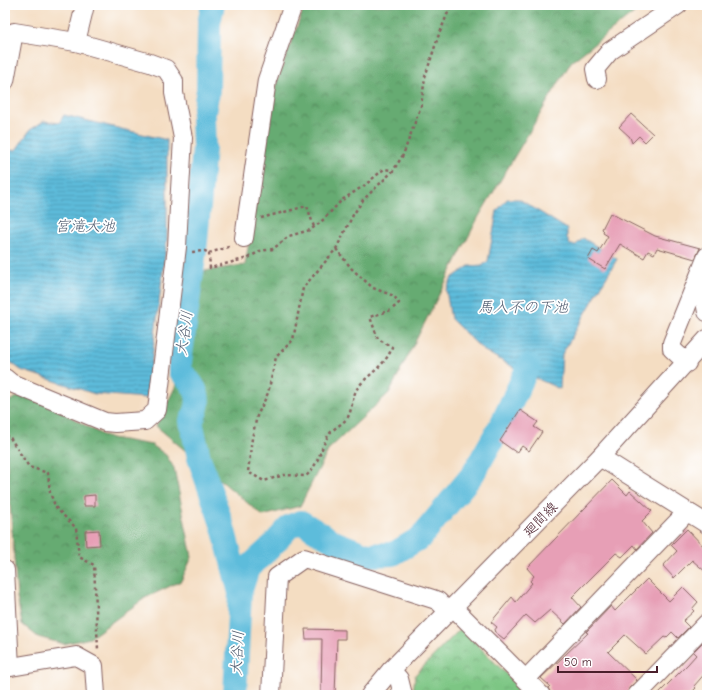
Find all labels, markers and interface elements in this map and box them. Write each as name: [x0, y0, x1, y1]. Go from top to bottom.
water label: 宮滝大池: [55, 217, 116, 235]
water label: 馬入不の下池: [478, 298, 569, 316]
water label: 大谷川: [172, 309, 196, 357]
street label: 廻間線: [519, 498, 561, 540]
water label: 大谷川: [227, 630, 247, 676]
scale bar: [558, 648, 657, 674]
text: 50 m: [564, 655, 592, 669]

